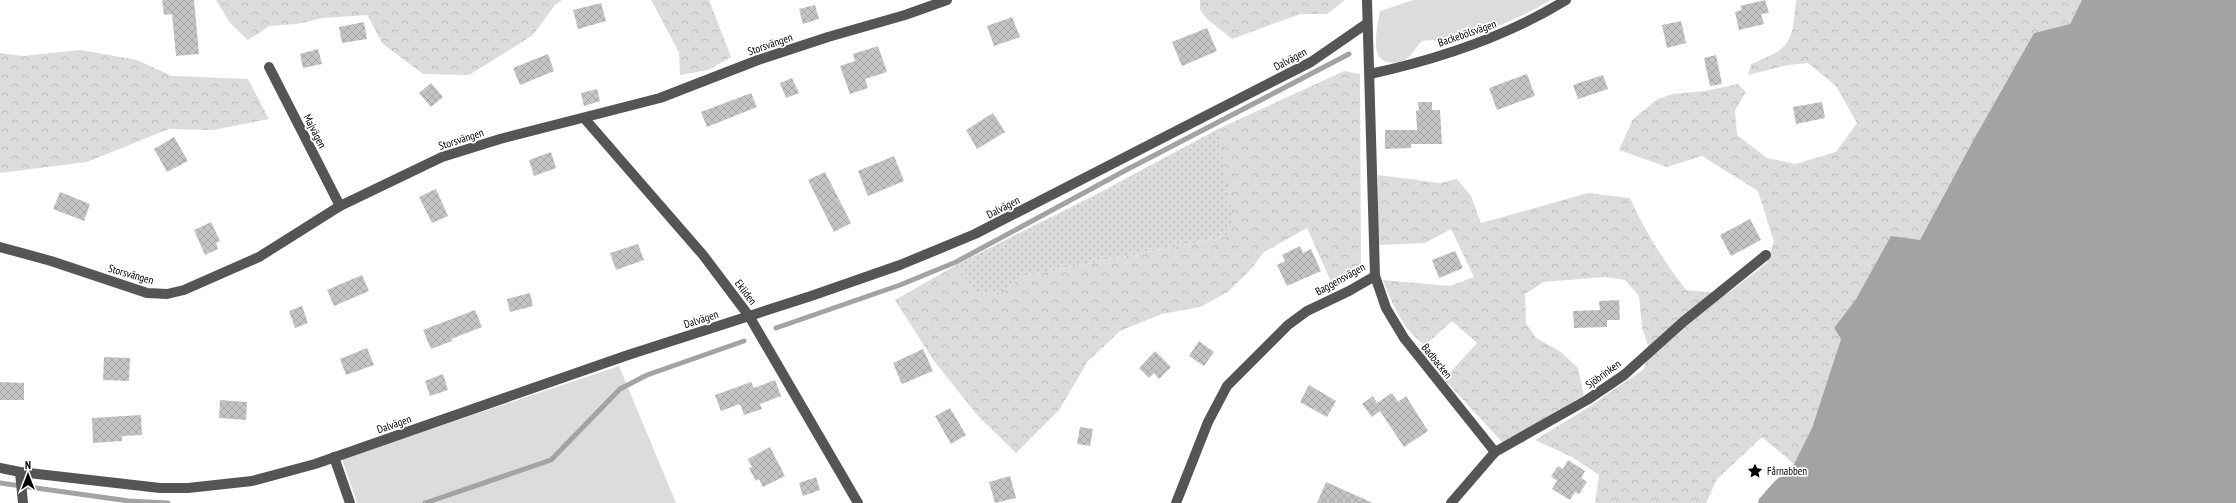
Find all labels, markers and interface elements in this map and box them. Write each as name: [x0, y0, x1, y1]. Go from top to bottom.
street label: Backebölsvägen: [1436, 16, 1498, 50]
street label: Storsvängen: [746, 30, 795, 58]
street label: Dalvägen: [1271, 44, 1309, 74]
street label: Majvägen: [300, 112, 330, 151]
street label: Storsvängen: [437, 125, 486, 153]
street label: Dalvägen: [984, 193, 1022, 221]
street label: Baggensvägen: [1313, 259, 1368, 298]
street label: Storsvängen: [107, 261, 156, 287]
street label: Ekliden: [732, 277, 760, 308]
street label: Dalvägen: [682, 307, 720, 331]
street label: Badbacken: [1419, 341, 1455, 381]
street label: Sjöbrinken: [1583, 356, 1624, 392]
street label: Dalvägen: [375, 412, 413, 436]
north arrow: [8, 455, 48, 495]
text: N: [25, 458, 31, 472]
place icon: Fårnabben: [1746, 462, 1764, 480]
place label: Fårnabben: [1767, 464, 1807, 478]

